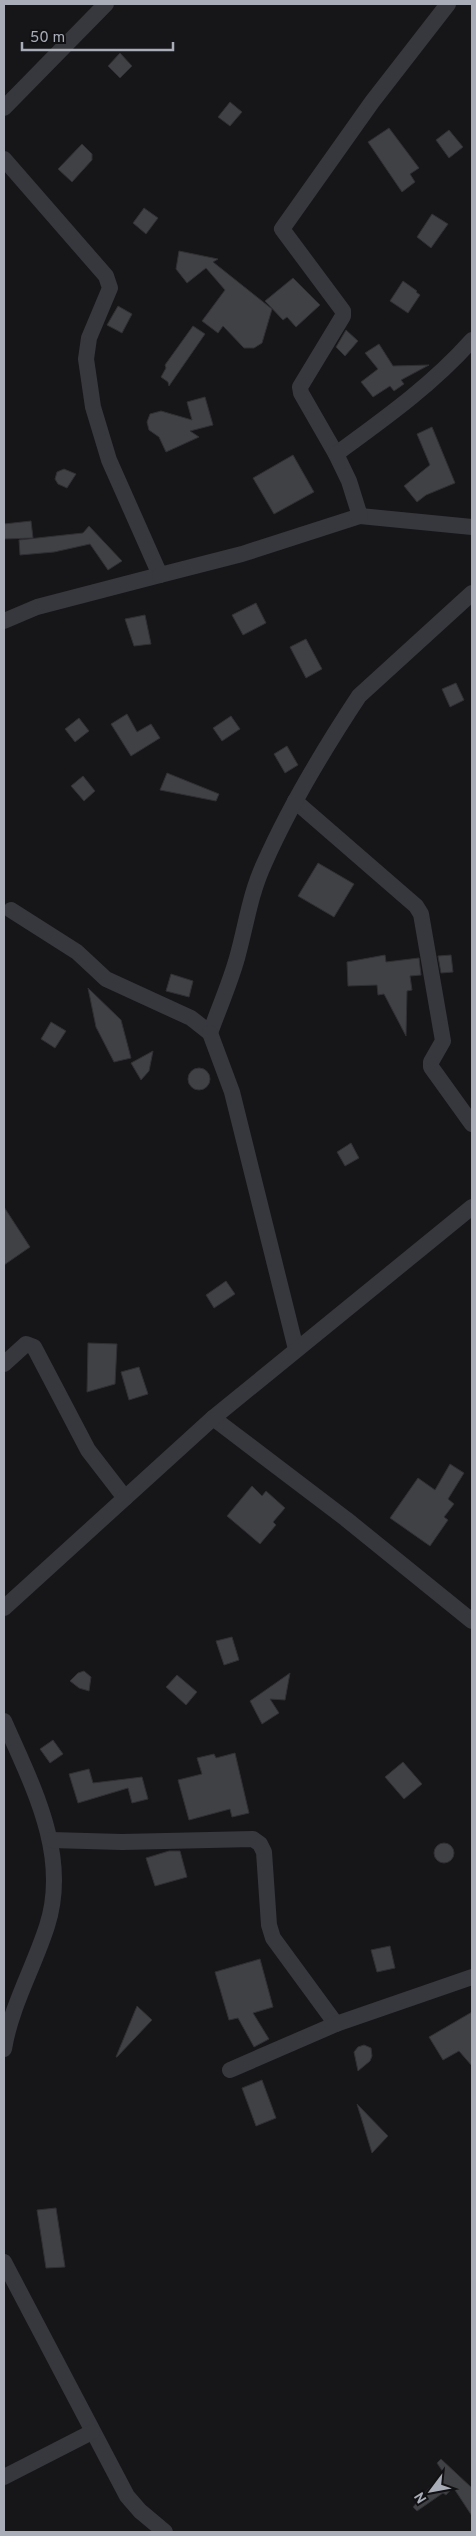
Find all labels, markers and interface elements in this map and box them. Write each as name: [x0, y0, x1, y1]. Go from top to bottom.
scale bar: [22, 20, 174, 52]
text: 50 m: [30, 29, 65, 48]
north arrow: [406, 2466, 456, 2516]
text: N: [411, 2488, 431, 2506]

